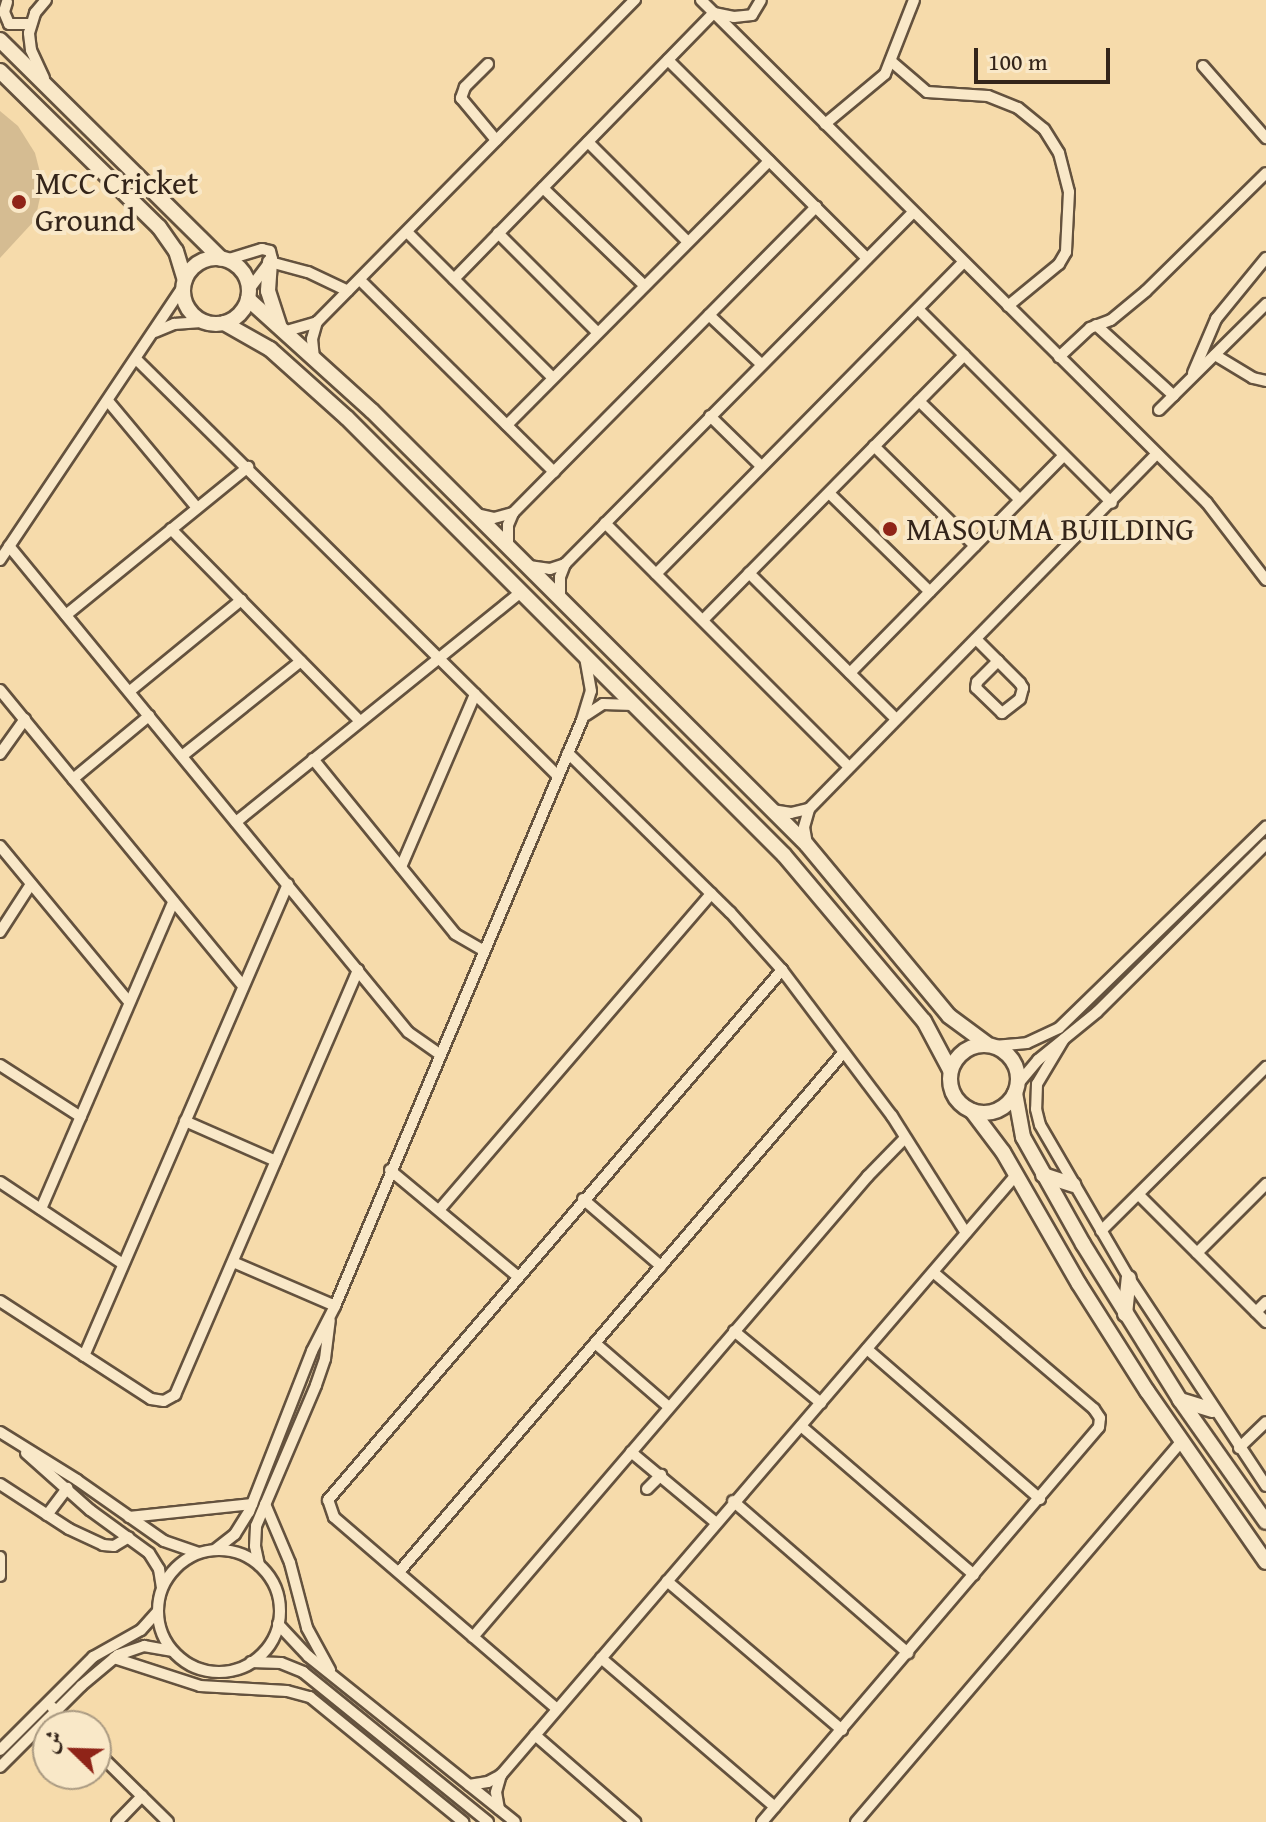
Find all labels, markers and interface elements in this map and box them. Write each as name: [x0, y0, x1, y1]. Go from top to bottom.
scale bar: [978, 32, 1114, 82]
text: 100 m: [988, 44, 1048, 79]
place label: MCC Cricket Ground: [35, 165, 198, 240]
marker: MCC Cricket Ground: [10, 193, 28, 211]
place label: MASOUMA BUILDING: [906, 510, 1194, 548]
marker: MASOUMA BUILDING: [881, 520, 899, 538]
north arrow: [32, 1710, 112, 1790]
text: ش: [33, 1725, 71, 1758]

